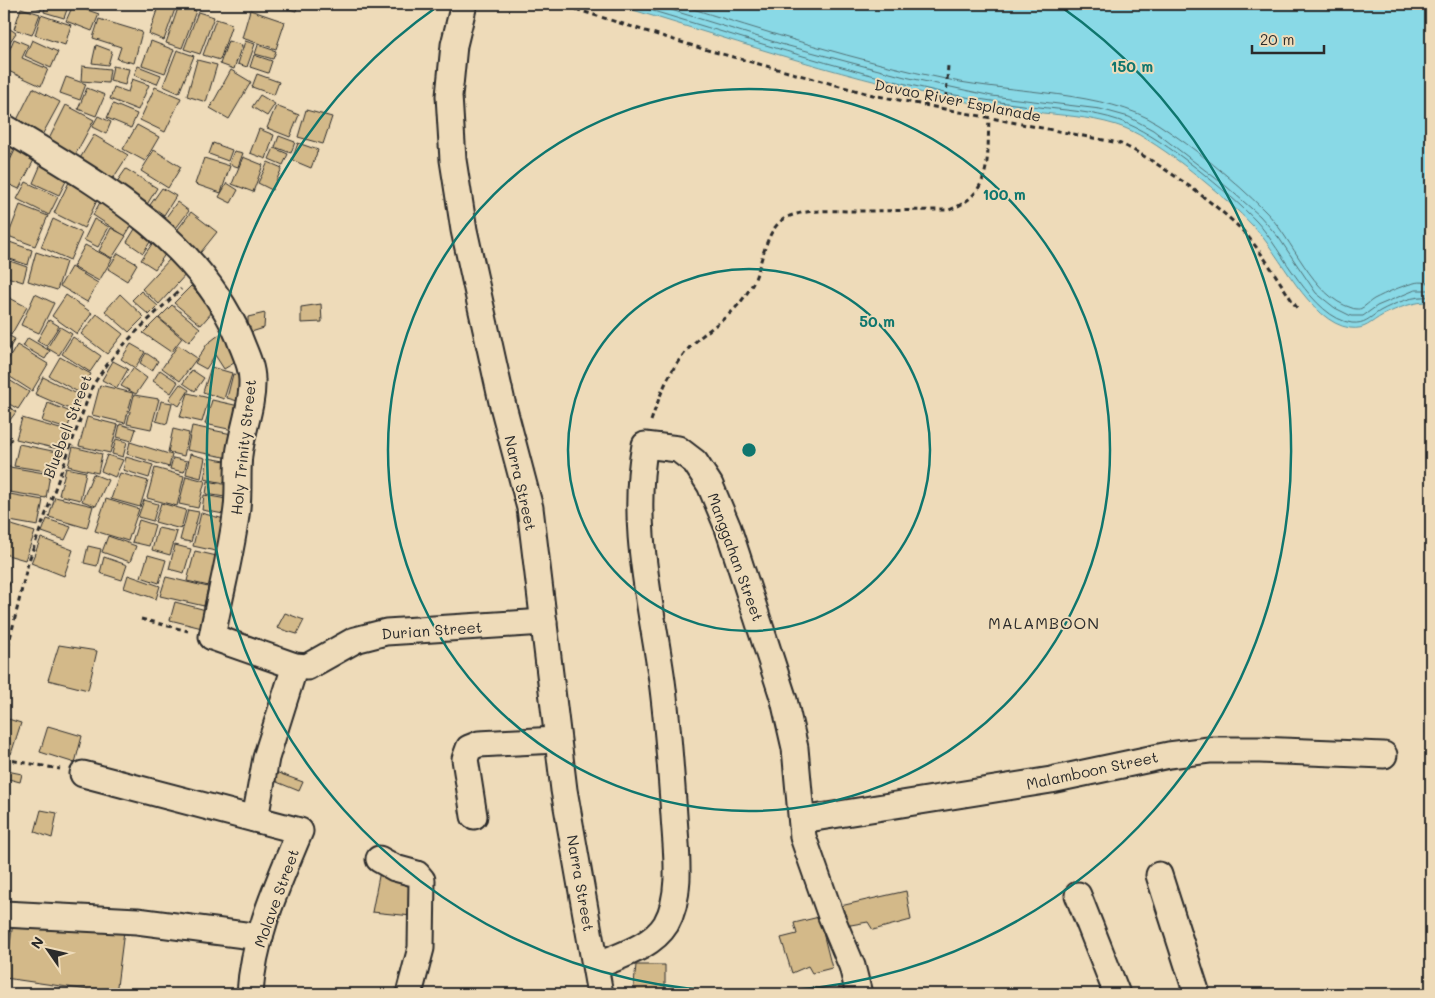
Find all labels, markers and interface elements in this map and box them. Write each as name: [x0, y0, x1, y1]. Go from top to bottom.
scale bar: [1252, 22, 1325, 54]
text: 20 m: [1260, 29, 1294, 49]
text: 150 m: [1111, 56, 1153, 76]
street label: Davao River Esplanade: [873, 74, 1043, 126]
text: 100 m: [982, 184, 1026, 204]
text: 50 m: [859, 311, 895, 331]
street label: Bluebell Street: [38, 371, 96, 481]
street label: Holy Trinity Street: [226, 378, 260, 516]
street label: Narra Street: [500, 433, 542, 533]
centre of rings: [740, 441, 758, 459]
street label: Manggahan Street: [704, 490, 768, 624]
district label: MALAMBOON: [988, 612, 1100, 633]
street label: Durian Street: [381, 617, 483, 643]
street label: Malamboon Street: [1024, 746, 1160, 794]
street label: Narra Street: [563, 833, 599, 933]
street label: Molave Street: [249, 846, 303, 950]
north arrow: [22, 926, 72, 976]
text: N: [26, 933, 48, 952]

